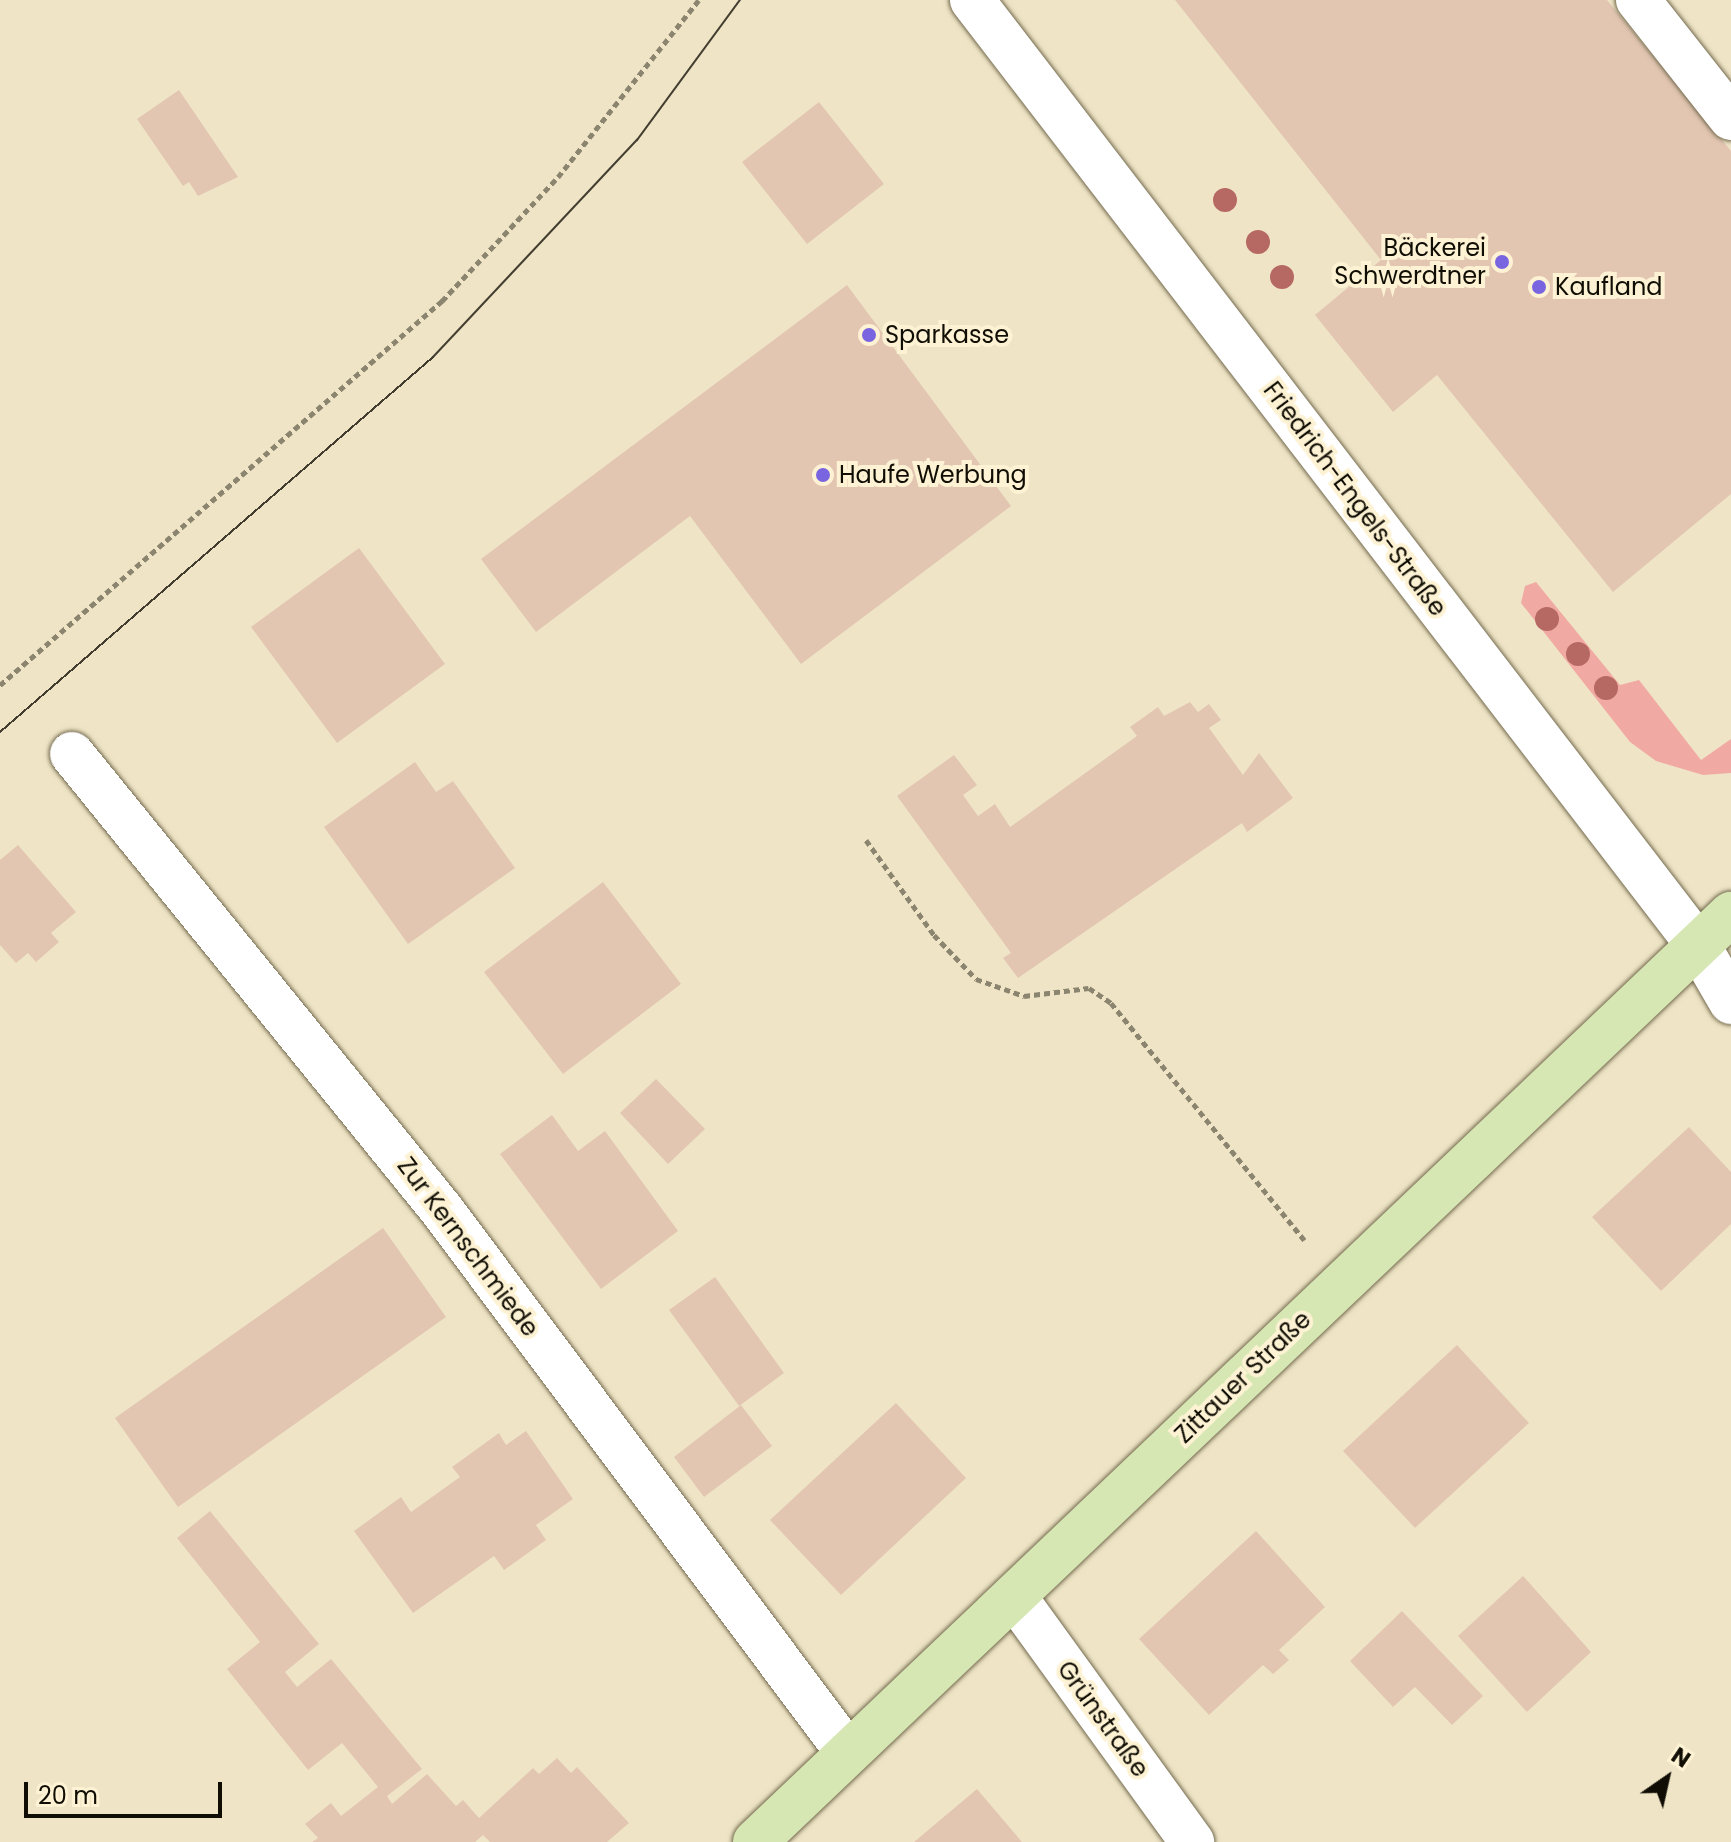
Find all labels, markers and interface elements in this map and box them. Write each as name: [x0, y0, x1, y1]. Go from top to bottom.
place label: Bäckerei Schwerdtner: [1334, 234, 1486, 290]
marker: Bäckerei Schwerdtner: [1493, 253, 1511, 271]
place label: Kaufland: [1555, 273, 1663, 301]
marker: Kaufland: [1530, 278, 1548, 296]
place label: Sparkasse: [885, 321, 1009, 349]
marker: Sparkasse: [860, 326, 878, 344]
street label: Friedrich-Engels-Straße: [1258, 376, 1452, 622]
place label: Haufe Werbung: [839, 461, 1027, 489]
marker: Haufe Werbung: [814, 466, 832, 484]
street label: Zur Kernschmiede: [391, 1152, 545, 1342]
street label: Zittauer Straße: [1169, 1305, 1317, 1449]
street label: Grünstraße: [1051, 1656, 1155, 1782]
north arrow: [1627, 1738, 1707, 1818]
text: N: [1665, 1740, 1696, 1775]
scale bar: [28, 1766, 226, 1816]
text: 20 m: [38, 1779, 98, 1812]

